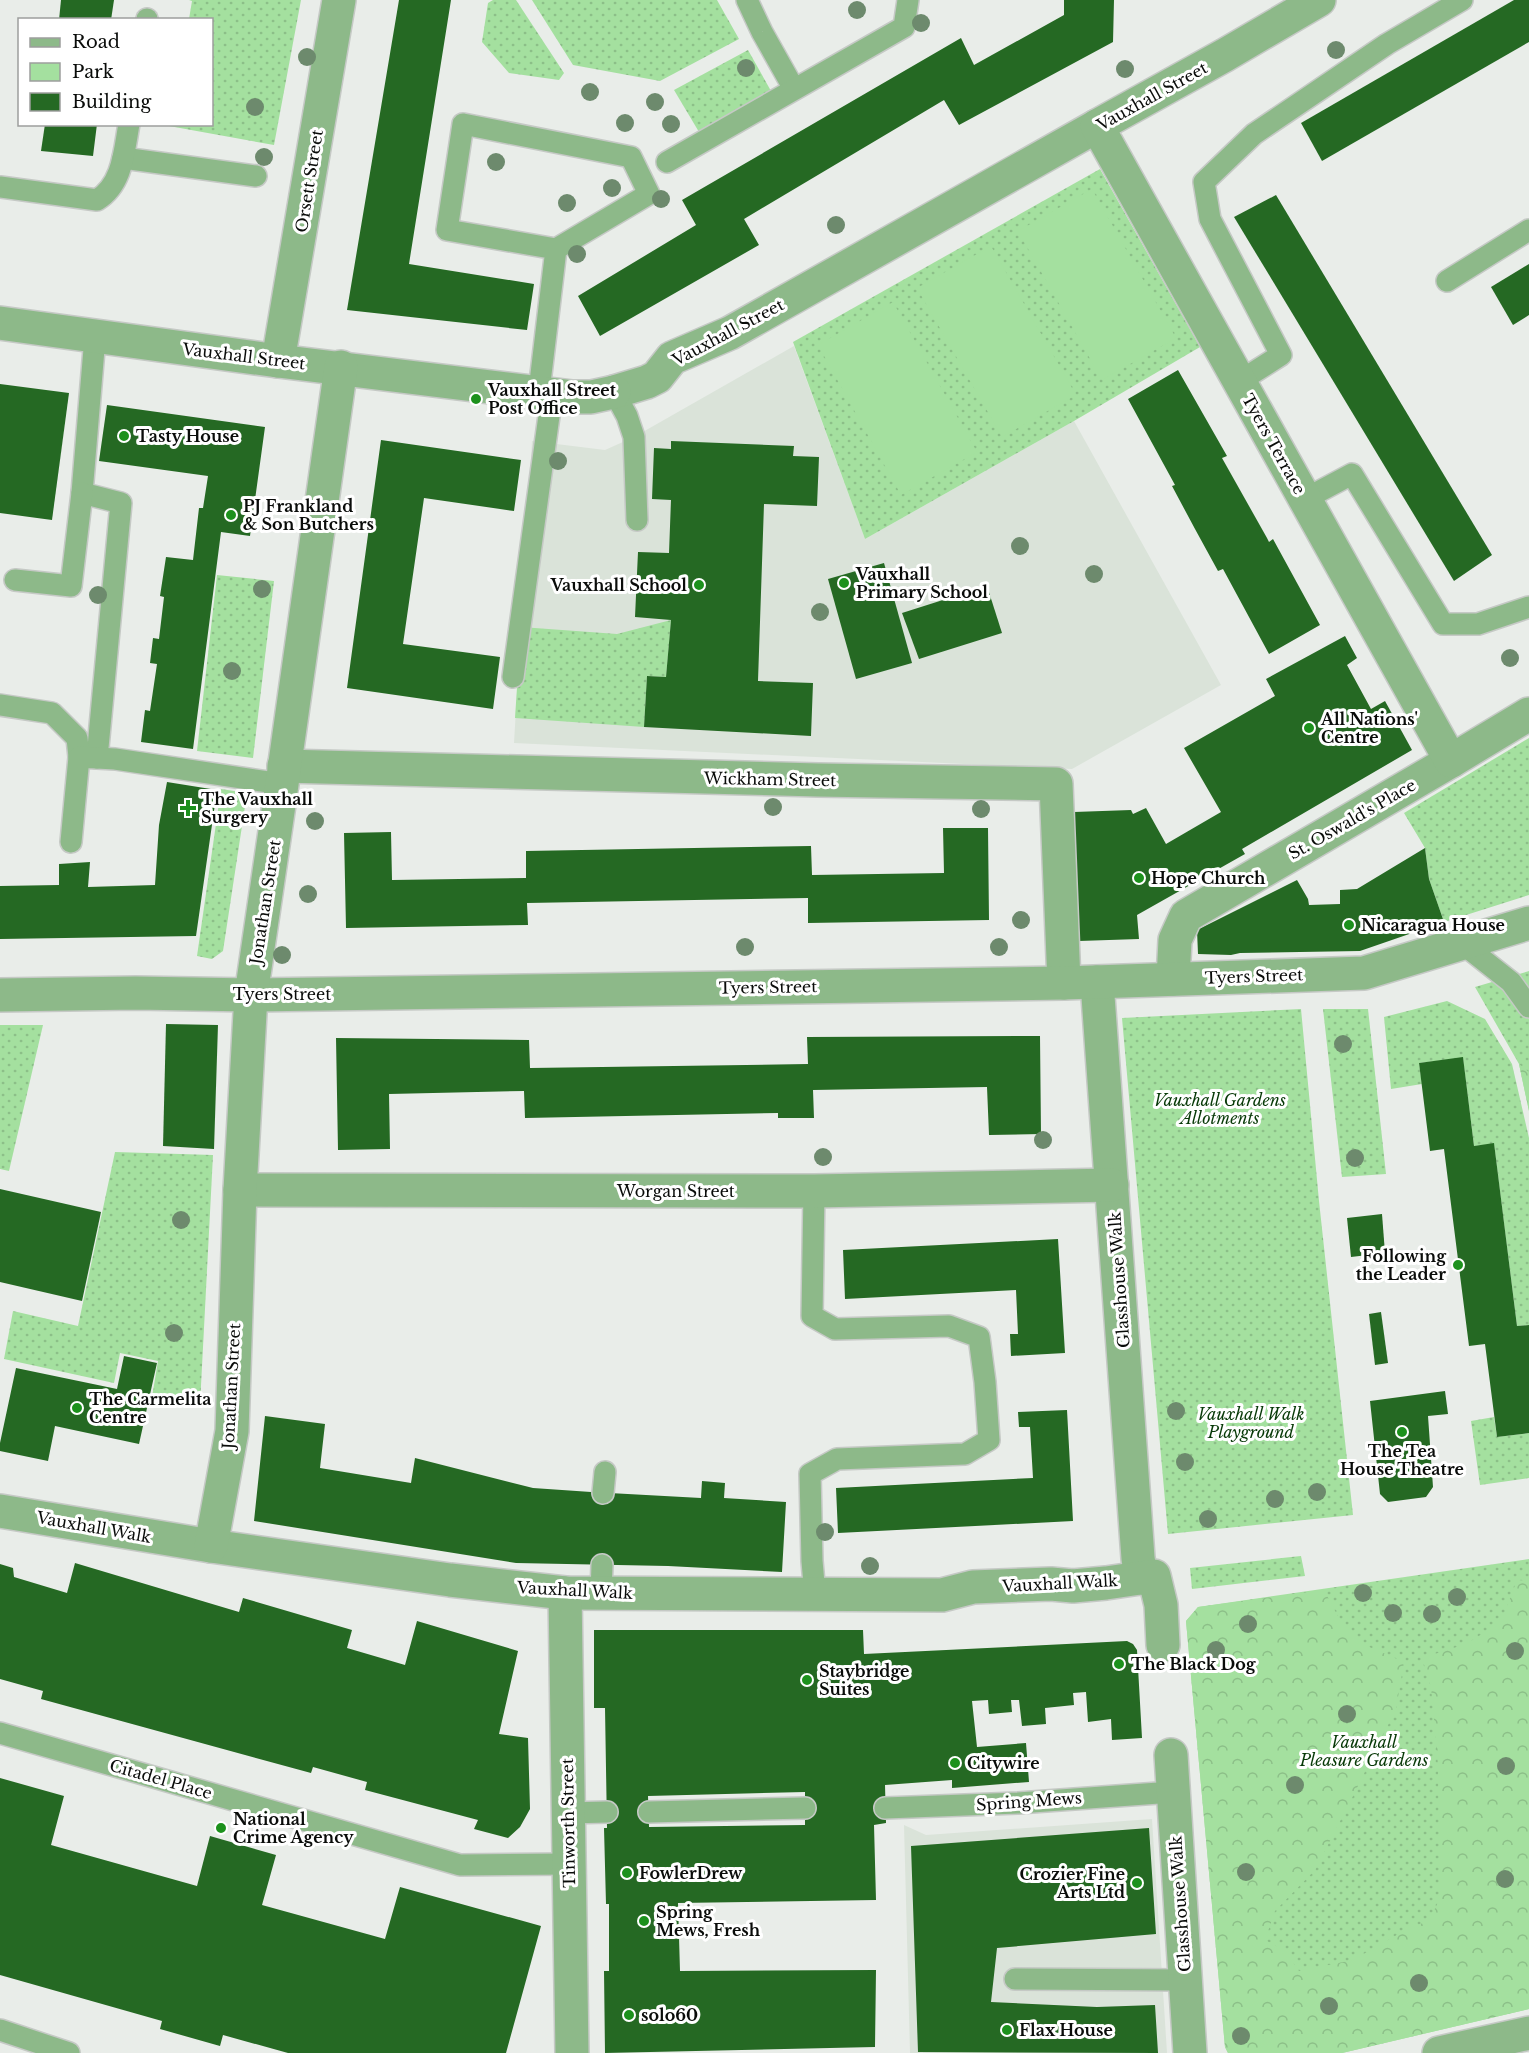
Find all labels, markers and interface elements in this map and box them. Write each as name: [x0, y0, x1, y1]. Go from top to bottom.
legend: [18, 18, 213, 126]
text: Road: [72, 31, 120, 53]
street label: Vauxhall Street: [1092, 57, 1211, 135]
text: Park: [72, 61, 114, 83]
text: Building: [72, 91, 151, 113]
street label: Orsett Street: [291, 128, 327, 234]
street label: Vauxhall Street: [668, 294, 787, 370]
street label: Vauxhall Street: [181, 338, 306, 373]
place label: Vauxhall Street Post Office: [487, 380, 617, 418]
street label: Tyers Terrace: [1238, 390, 1310, 498]
marker: Vauxhall Street Post Office: [469, 392, 483, 406]
place label: Tasty House: [136, 426, 239, 446]
marker: Tasty House: [117, 429, 131, 443]
place label: PJ Frankland & Son Butchers: [243, 496, 374, 534]
marker: PJ Frankland & Son Butchers: [224, 508, 238, 522]
place label: Vauxhall Primary School: [855, 564, 988, 602]
place label: Vauxhall School: [550, 575, 687, 595]
marker: Vauxhall Primary School: [837, 576, 851, 590]
marker: Vauxhall School: [692, 578, 706, 592]
place label: All Nations' Centre: [1320, 709, 1418, 747]
marker: All Nations' Centre: [1302, 721, 1316, 735]
street label: Wickham Street: [703, 768, 836, 790]
street label: St. Oswald's Place: [1285, 774, 1419, 864]
place label: The Vauxhall Surgery: [201, 789, 313, 827]
marker: The Vauxhall Surgery: [179, 799, 197, 817]
street label: Jonathan Street: [245, 838, 285, 968]
place label: Hope Church: [1151, 868, 1266, 888]
marker: Hope Church: [1132, 871, 1146, 885]
place label: Nicaragua House: [1361, 915, 1505, 935]
marker: Nicaragua House: [1342, 918, 1356, 932]
street label: Tyers Street: [1204, 964, 1304, 988]
street label: Tyers Street: [719, 976, 817, 998]
street label: Tyers Street: [233, 984, 331, 1004]
park label: Vauxhall Gardens Allotments: [1154, 1090, 1286, 1128]
street label: Worgan Street: [616, 1181, 735, 1201]
street label: Glasshouse Walk: [1104, 1211, 1134, 1349]
place label: Following the Leader: [1356, 1246, 1447, 1284]
marker: Following the Leader: [1451, 1258, 1465, 1272]
street label: Jonathan Street: [218, 1323, 244, 1451]
place label: The Carmelita Centre: [89, 1389, 211, 1427]
marker: The Carmelita Centre: [70, 1401, 84, 1415]
park label: Vauxhall Walk Playground: [1198, 1404, 1304, 1442]
marker: The Tea House Theatre: [1395, 1425, 1409, 1439]
place label: The Tea House Theatre: [1340, 1441, 1464, 1479]
street label: Vauxhall Walk: [34, 1507, 153, 1547]
street label: Vauxhall Walk: [1001, 1570, 1119, 1596]
street label: Vauxhall Walk: [516, 1577, 634, 1603]
place label: The Black Dog: [1131, 1654, 1257, 1674]
marker: The Black Dog: [1112, 1657, 1126, 1671]
place label: Staybridge Suites: [819, 1661, 909, 1699]
marker: Staybridge Suites: [800, 1673, 814, 1687]
park label: Vauxhall Pleasure Gardens: [1299, 1732, 1428, 1770]
place label: Citywire: [967, 1753, 1040, 1773]
street label: Citadel Place: [107, 1755, 215, 1803]
marker: Citywire: [948, 1756, 962, 1770]
street label: Tinworth Street: [557, 1758, 579, 1888]
street label: Spring Mews: [975, 1787, 1083, 1815]
place label: National Crime Agency: [233, 1809, 354, 1847]
marker: National Crime Agency: [214, 1821, 228, 1835]
street label: Glasshouse Walk: [1165, 1835, 1195, 1973]
place label: FowlerDrew: [639, 1863, 743, 1883]
place label: Crozier Fine Arts Ltd: [1020, 1864, 1125, 1902]
marker: FowlerDrew: [620, 1866, 634, 1880]
marker: Crozier Fine Arts Ltd: [1130, 1876, 1144, 1890]
place label: Spring Mews, Fresh: [656, 1902, 761, 1940]
marker: Spring Mews, Fresh: [637, 1914, 651, 1928]
place label: solo60: [641, 2005, 698, 2025]
marker: solo60: [622, 2008, 636, 2022]
place label: Flax House: [1019, 2020, 1113, 2040]
marker: Flax House: [1000, 2023, 1014, 2037]

